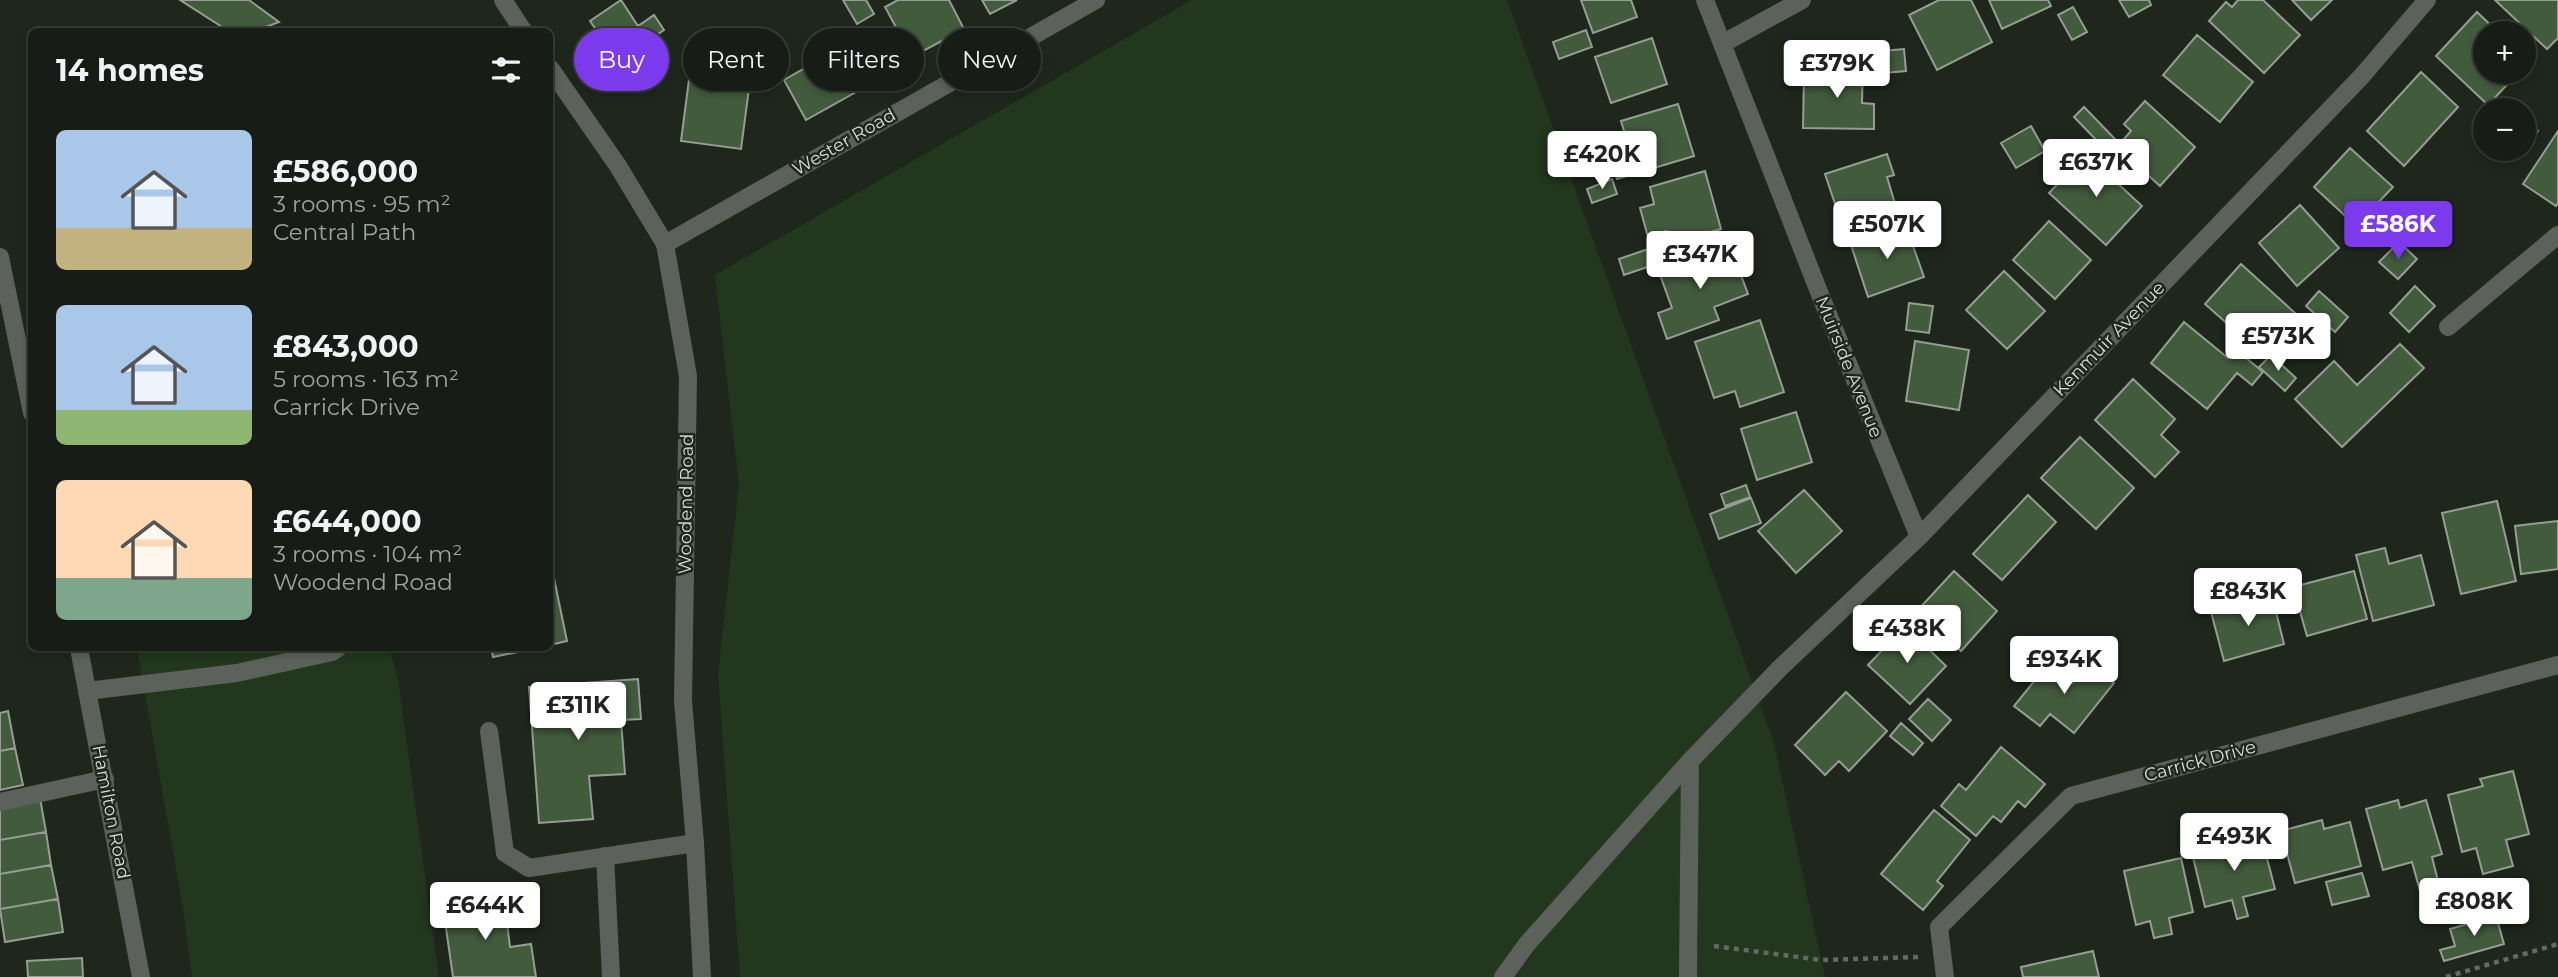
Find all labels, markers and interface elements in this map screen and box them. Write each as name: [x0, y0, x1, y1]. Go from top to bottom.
map controls: [2473, 21, 2536, 161]
button: +: [2473, 21, 2536, 84]
chip: Buy: [574, 28, 669, 91]
chip: Rent: [683, 28, 789, 91]
chip: Filters: [803, 28, 924, 91]
chip: New: [938, 28, 1041, 91]
pin: £379K: [1788, 41, 1886, 100]
text: £379K: [1800, 49, 1874, 77]
icon: filters: [487, 51, 525, 89]
text: 14 homes: [56, 52, 204, 89]
button: −: [2473, 98, 2536, 161]
street label: Wester Road: [788, 104, 900, 180]
pin: £420K: [1553, 132, 1651, 191]
text: £420K: [1564, 140, 1640, 168]
pin: £637K: [2047, 140, 2145, 199]
text: £637K: [2059, 148, 2133, 176]
text: £586,000: [273, 153, 418, 190]
icon: home: [112, 158, 196, 242]
text: 3 rooms · 95 m²: [273, 190, 451, 218]
pin: £507K: [1838, 202, 1936, 261]
pin: £586K: [2349, 202, 2447, 261]
text: £507K: [1849, 210, 1925, 238]
text: £586K: [2360, 210, 2436, 238]
text: Central Path: [273, 218, 416, 246]
pin: £347K: [1651, 232, 1749, 291]
text: £347K: [1663, 240, 1737, 268]
street label: Kenmuir Avenue: [2049, 277, 2170, 401]
street label: Muirside Avenue: [1811, 293, 1887, 441]
pin: £573K: [2229, 314, 2327, 373]
text: £573K: [2241, 322, 2315, 350]
text: £843,000: [273, 328, 419, 365]
icon: home: [112, 333, 196, 417]
text: 5 rooms · 163 m²: [273, 365, 459, 393]
text: Carrick Drive: [273, 393, 420, 421]
street label: Woodend Road: [674, 433, 698, 575]
text: £644,000: [273, 503, 422, 540]
icon: home: [112, 508, 196, 592]
text: 3 rooms · 104 m²: [273, 540, 462, 568]
text: Woodend Road: [273, 568, 453, 596]
pin: £843K: [2199, 568, 2297, 628]
text: £843K: [2210, 577, 2286, 605]
pin: £438K: [1858, 606, 1956, 665]
text: £438K: [1869, 614, 1945, 642]
pin: £934K: [2015, 636, 2113, 696]
text: £934K: [2026, 645, 2102, 673]
pin: £311K: [529, 682, 627, 742]
text: £311K: [546, 691, 610, 719]
street label: Carrick Drive: [2142, 735, 2258, 786]
street label: Hamilton Road: [87, 743, 135, 881]
pin: £493K: [2185, 814, 2283, 873]
text: £493K: [2196, 822, 2272, 850]
pin: £808K: [2425, 878, 2523, 938]
pin: £644K: [436, 883, 534, 942]
text: £808K: [2435, 887, 2513, 915]
text: £644K: [446, 891, 524, 919]

